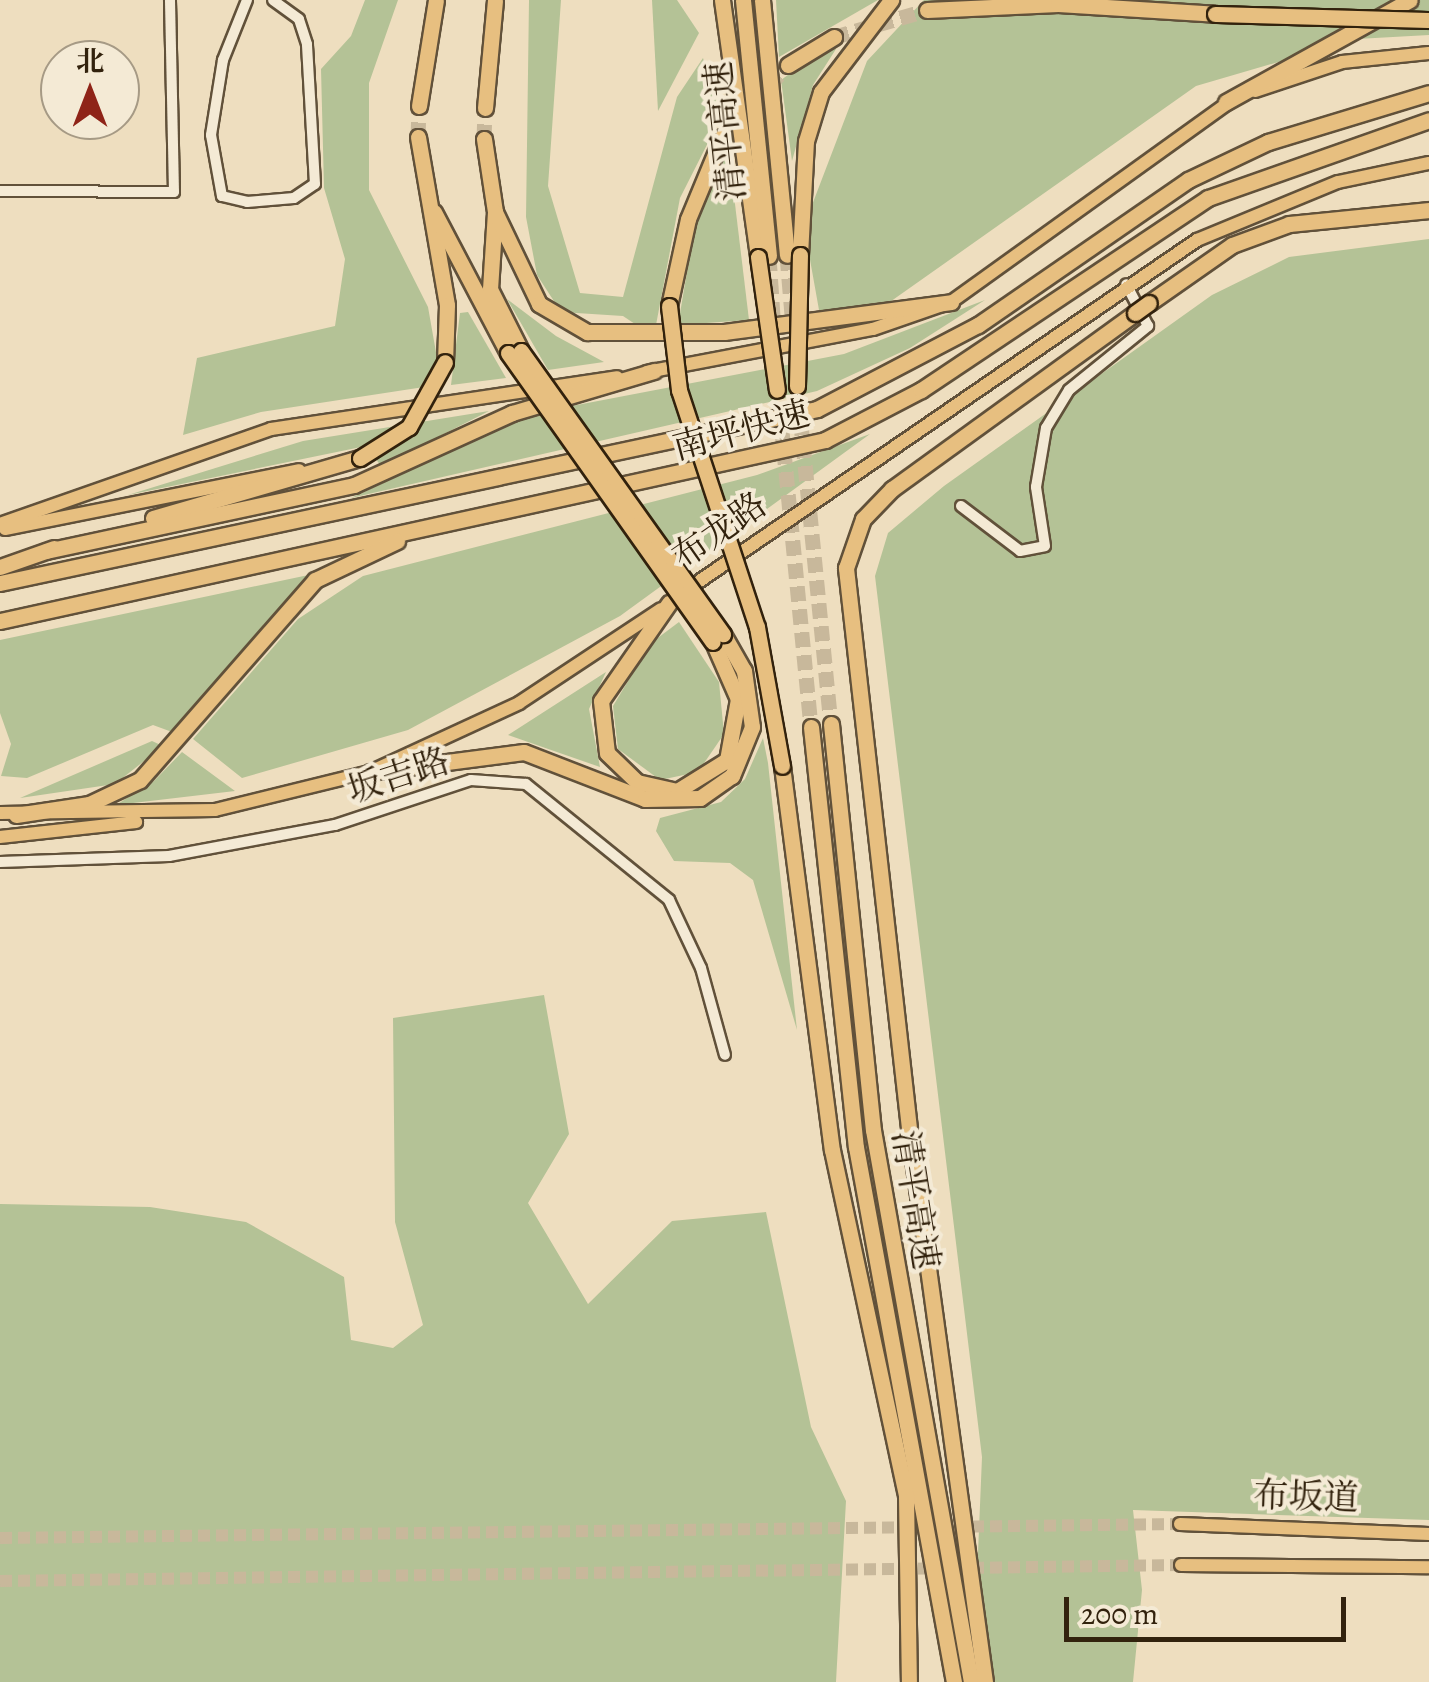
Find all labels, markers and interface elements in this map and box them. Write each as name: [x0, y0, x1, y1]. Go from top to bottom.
north arrow: [40, 40, 140, 140]
text: 北: [76, 43, 104, 81]
street label: 清平高速: [697, 59, 753, 203]
street label: 南坪快速: [668, 392, 814, 468]
street label: 布龙路: [664, 483, 774, 577]
street label: 坂吉路: [342, 739, 454, 811]
street label: 清平高速: [884, 1128, 948, 1272]
street label: 布坂道: [1253, 1473, 1359, 1519]
scale bar: [1069, 1577, 1352, 1639]
text: 200 m: [1081, 1594, 1158, 1634]

